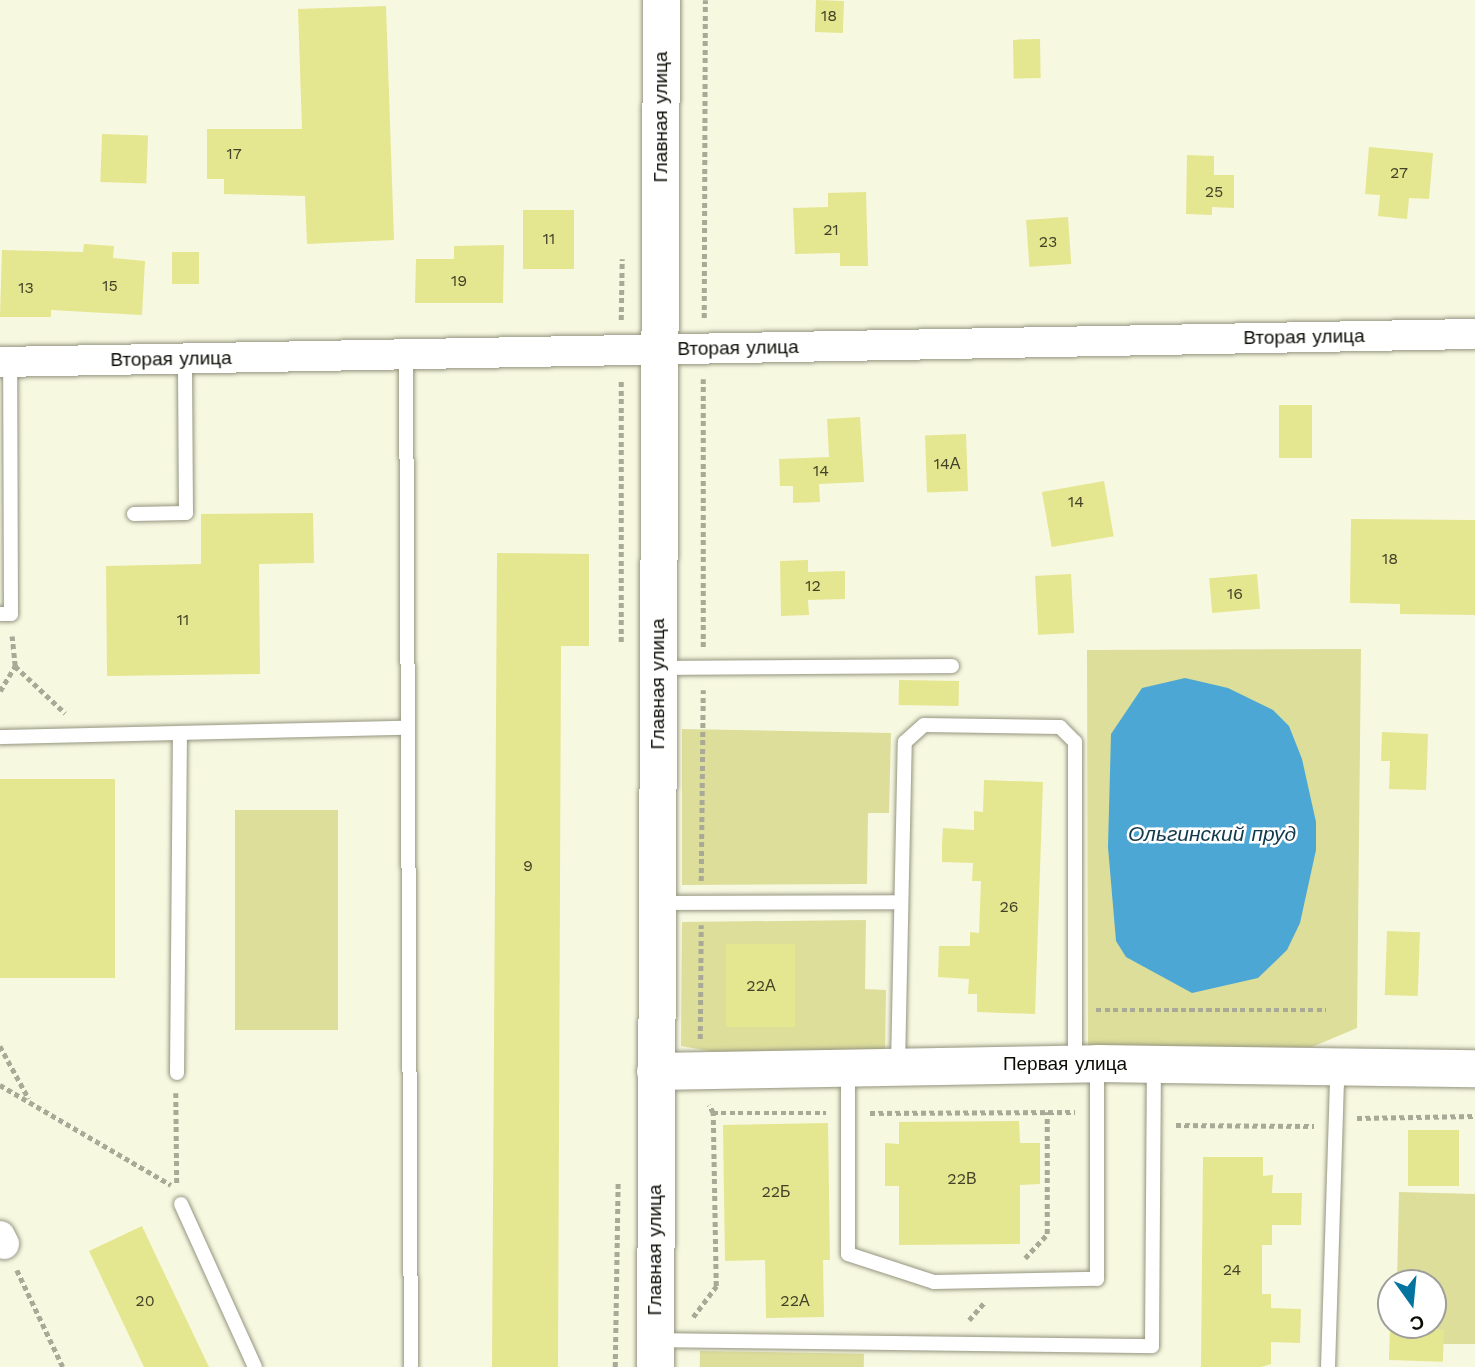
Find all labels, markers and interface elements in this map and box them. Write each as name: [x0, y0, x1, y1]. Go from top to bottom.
house number: 18: [821, 6, 837, 26]
street label: Главная улица: [650, 51, 672, 183]
house number: 17: [226, 144, 242, 164]
house number: 27: [1390, 163, 1408, 183]
house number: 25: [1205, 182, 1223, 202]
house number: 21: [823, 220, 839, 240]
house number: 11: [543, 229, 555, 249]
house number: 23: [1039, 232, 1057, 252]
house number: 19: [451, 271, 467, 291]
house number: 15: [102, 276, 118, 296]
house number: 13: [18, 278, 34, 298]
street label: Вторая улица: [1243, 325, 1365, 349]
street label: Вторая улица: [677, 336, 799, 360]
street label: Вторая улица: [110, 347, 232, 371]
house number: 14А: [934, 454, 960, 474]
house number: 14: [813, 461, 829, 481]
house number: 14: [1068, 492, 1084, 512]
house number: 18: [1382, 549, 1398, 569]
house number: 12: [805, 576, 821, 596]
house number: 16: [1227, 584, 1243, 604]
house number: 11: [177, 610, 189, 630]
street label: Главная улица: [647, 618, 669, 750]
water label: Ольгинский пруд: [1128, 821, 1296, 847]
house number: 9: [523, 856, 533, 876]
house number: 26: [999, 897, 1019, 917]
house number: 22А: [746, 976, 776, 996]
street label: Первая улица: [1003, 1053, 1127, 1075]
house number: 22В: [947, 1169, 977, 1189]
house number: 22Б: [761, 1182, 791, 1202]
street label: Главная улица: [644, 1184, 666, 1316]
house number: 24: [1223, 1260, 1241, 1280]
north arrow: [1377, 1269, 1447, 1339]
house number: 20: [135, 1291, 155, 1311]
house number: 22А: [780, 1291, 810, 1311]
text: С: [1407, 1310, 1427, 1336]

